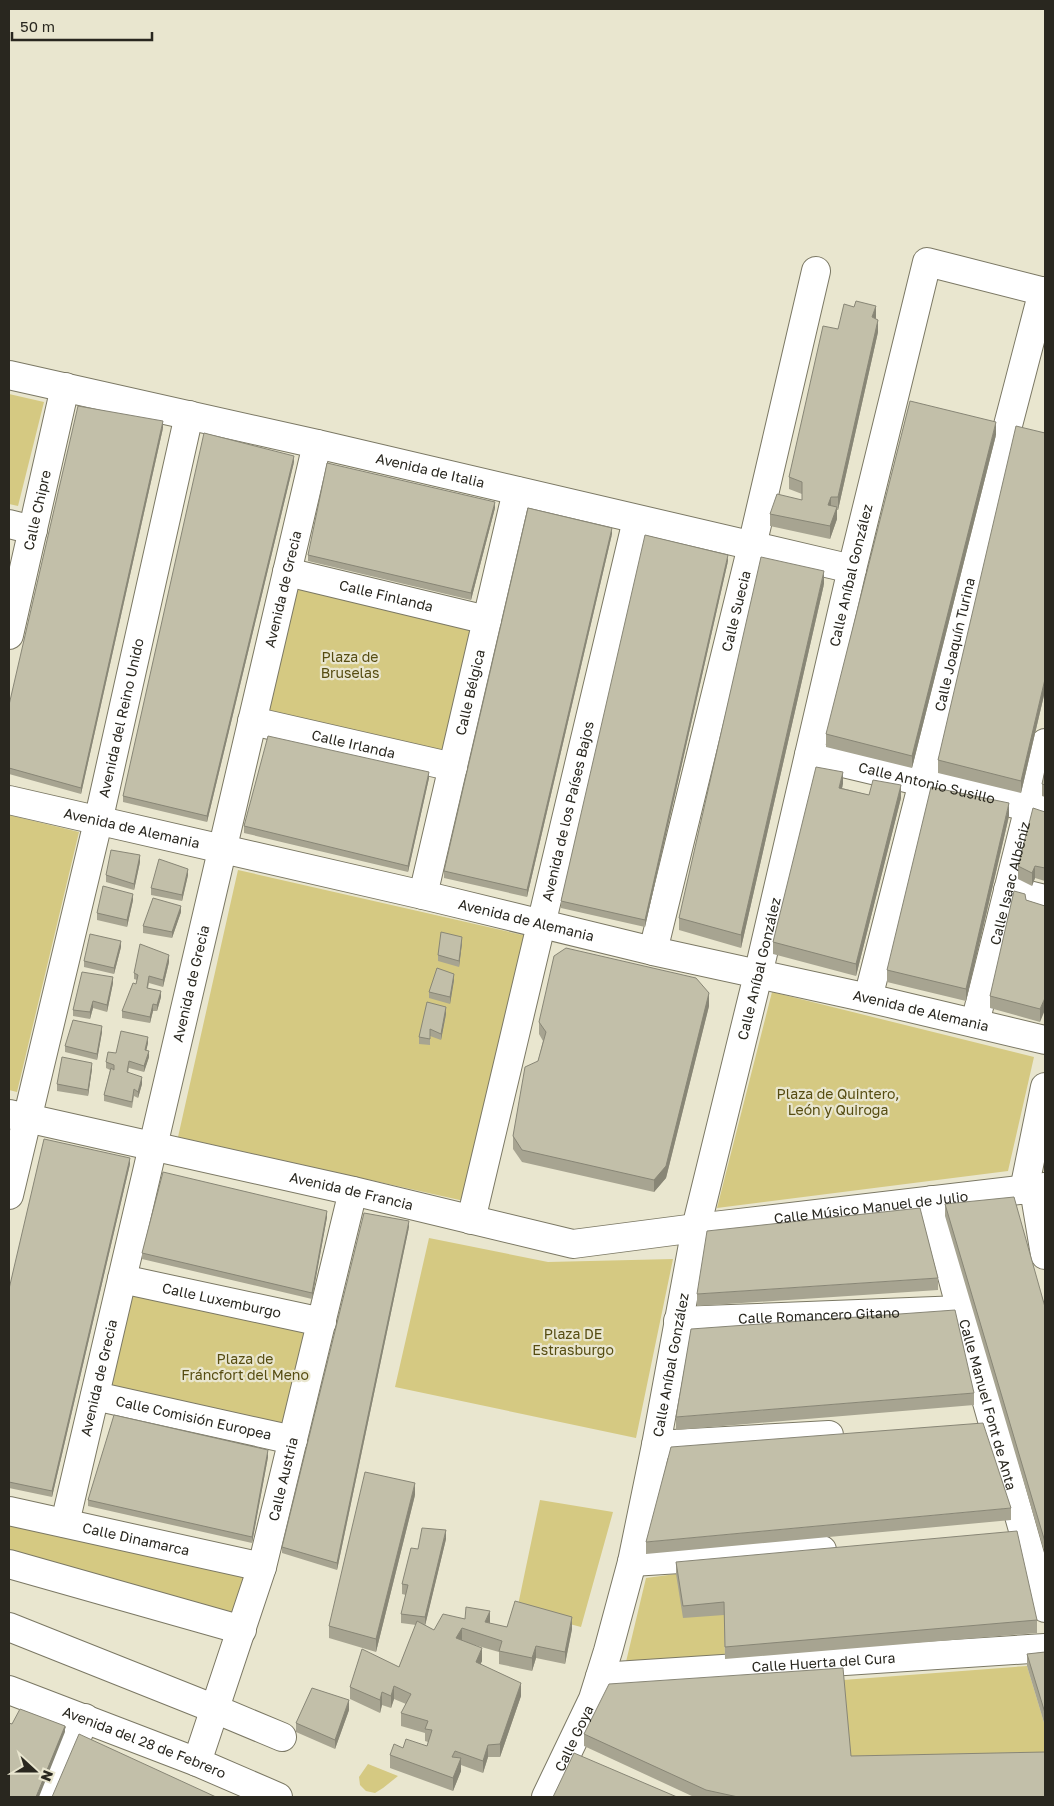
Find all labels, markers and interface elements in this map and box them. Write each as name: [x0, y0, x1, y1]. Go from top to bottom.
scale bar: [12, 10, 152, 42]
text: 50 m: [20, 17, 55, 35]
street label: Avenida de Italia: [374, 449, 486, 491]
street label: Calle Chipre: [19, 468, 54, 552]
street label: Calle Aníbal González: [825, 502, 876, 648]
street label: Avenida de Grecia: [261, 529, 304, 649]
street label: Calle Suecia: [718, 569, 754, 653]
street label: Calle Finlanda: [338, 576, 435, 615]
street label: Calle Joaquín Turina: [931, 576, 978, 713]
street label: Avenida del Reino Unido: [95, 637, 147, 799]
park label: Plaza de Bruselas: [321, 648, 379, 681]
street label: Calle Bélgica: [451, 648, 488, 737]
street label: Avenida de los Países Bajos: [538, 719, 597, 903]
street label: Calle Irlanda: [310, 726, 397, 762]
street label: Calle Antonio Susillo: [857, 758, 997, 807]
street label: Avenida de Alemania: [62, 804, 202, 852]
street label: Calle Isaac Albéniz: [986, 820, 1033, 947]
street label: Avenida de Alemania: [457, 895, 596, 944]
street label: Calle Aníbal González: [733, 896, 784, 1042]
street label: Avenida de Grecia: [169, 923, 212, 1044]
street label: Avenida de Alemania: [852, 986, 991, 1034]
park label: Plaza de Quintero, León y Quiroga: [777, 1085, 899, 1118]
street label: Avenida de Francia: [288, 1168, 415, 1213]
street label: Calle Músico Manuel de Julio: [773, 1187, 969, 1227]
street label: Calle Luxemburgo: [161, 1279, 283, 1321]
street label: Calle Aníbal González: [649, 1291, 692, 1438]
street label: Calle Romancero Gitano: [738, 1303, 900, 1327]
street label: Calle Manuel Font de Anta: [956, 1317, 1020, 1492]
street label: Avenida de Grecia: [77, 1318, 120, 1438]
park label: Plaza DE Estrasburgo: [532, 1325, 614, 1358]
park label: Plaza de Fráncfort del Meno: [181, 1350, 309, 1383]
street label: Calle Comisión Europea: [114, 1392, 273, 1443]
street label: Calle Austria: [264, 1435, 301, 1523]
street label: Calle Dinamarca: [81, 1519, 191, 1559]
street label: Calle Huerta del Cura: [751, 1649, 896, 1675]
street label: Avenida del 28 de Febrero: [60, 1702, 229, 1782]
street label: Calle Goya: [551, 1702, 597, 1774]
north arrow: [10, 1746, 60, 1796]
text: N: [38, 1768, 57, 1784]

